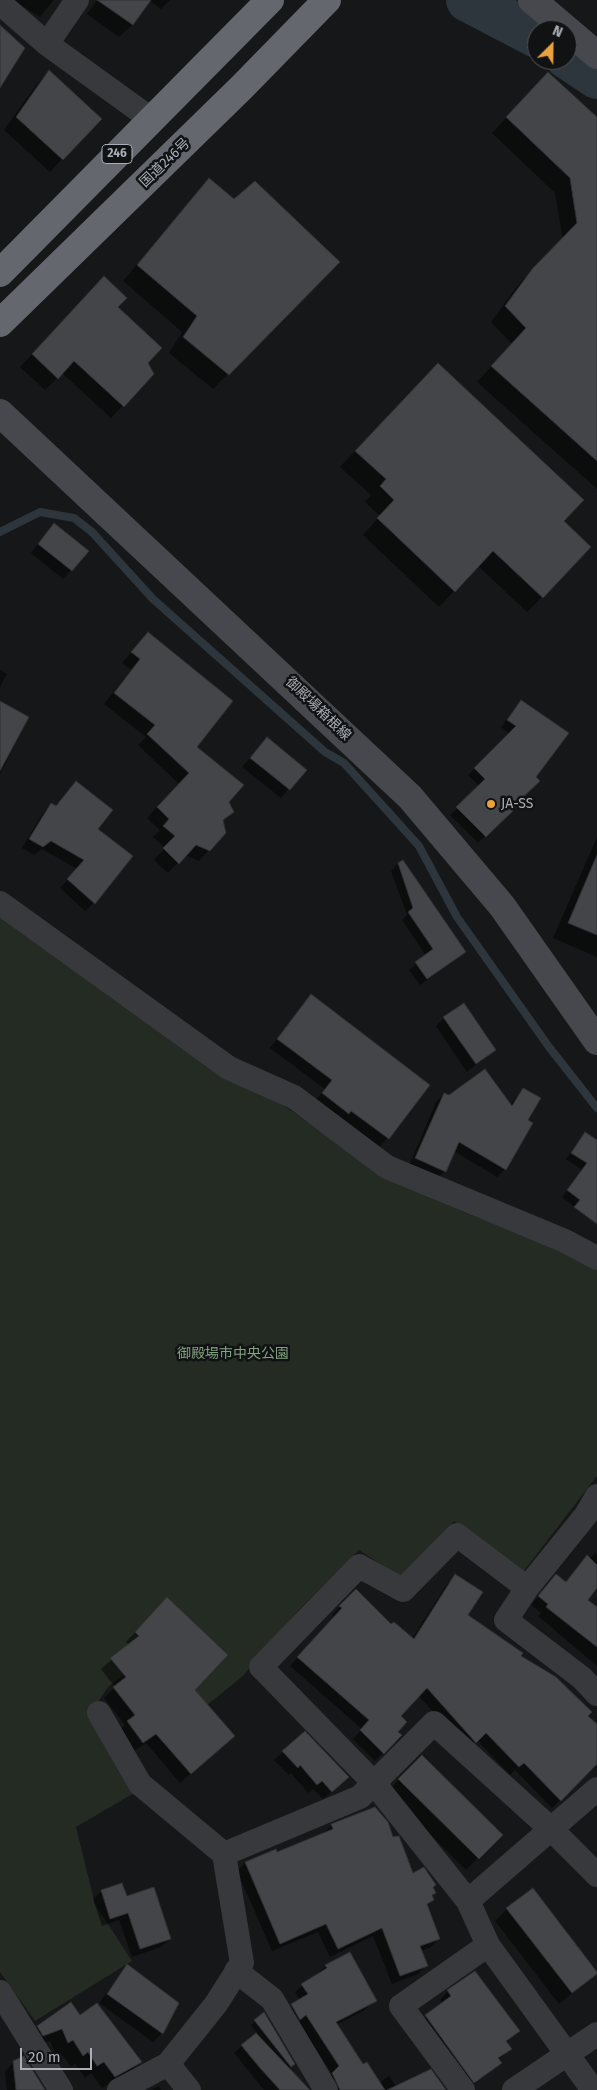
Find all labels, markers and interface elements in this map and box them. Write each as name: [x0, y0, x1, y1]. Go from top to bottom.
north arrow: [527, 20, 577, 70]
text: N: [550, 22, 565, 41]
street label: 国道246号: [136, 135, 194, 191]
road number: 246: [102, 144, 132, 164]
street label: 御殿場箱根線: [282, 674, 354, 744]
place label: JA-SS: [501, 796, 533, 812]
marker: JA-SS: [485, 798, 497, 810]
park label: 御殿場市中央公園: [177, 1346, 289, 1362]
scale bar: [22, 2038, 95, 2070]
text: 20 m: [28, 2048, 61, 2066]

